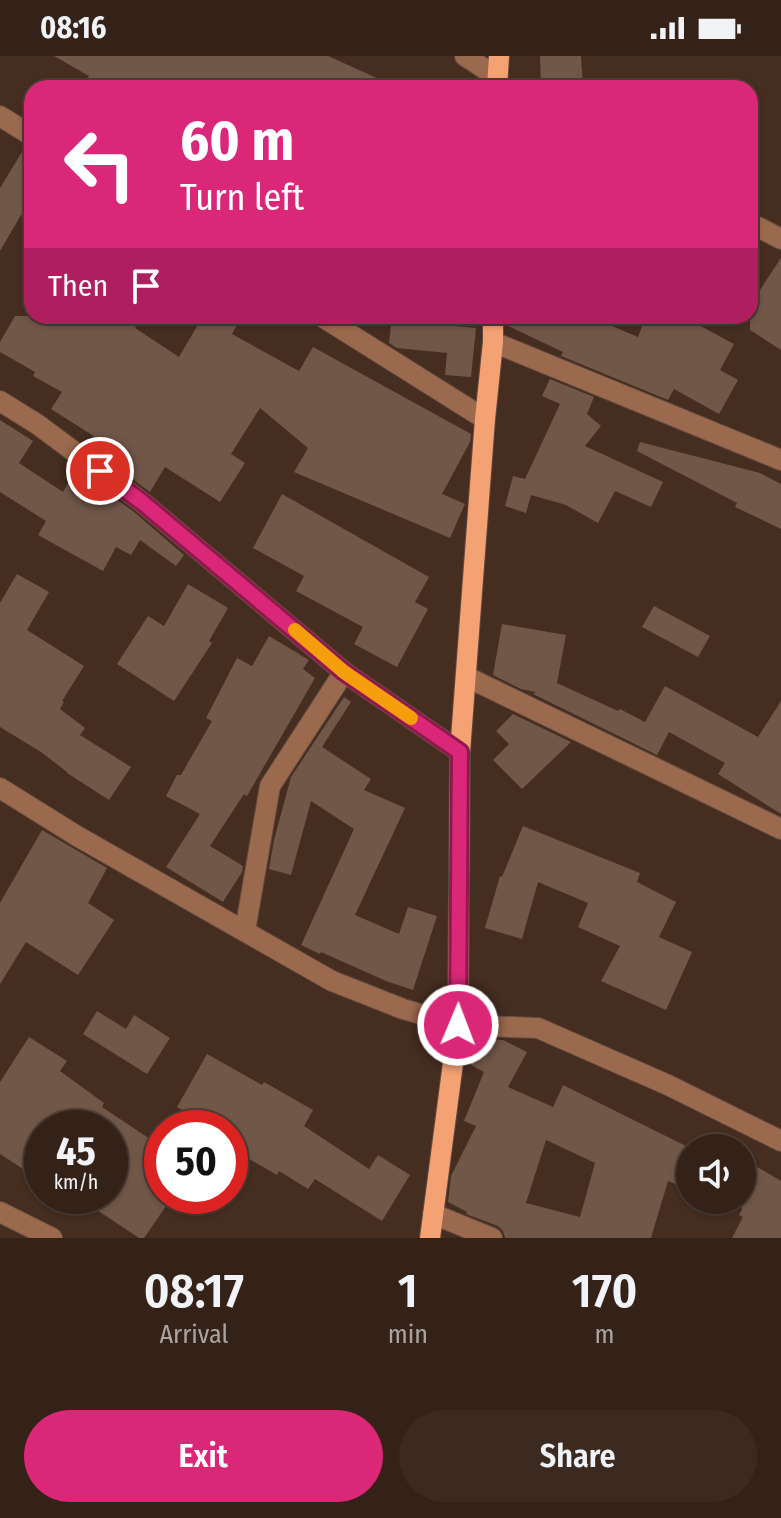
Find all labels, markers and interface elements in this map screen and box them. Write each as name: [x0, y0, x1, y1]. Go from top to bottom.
text: 08:16: [40, 10, 106, 46]
text: 60 m: [180, 108, 294, 175]
icon: left: [48, 112, 152, 216]
text: Turn left: [180, 176, 304, 220]
icon: arrive: [124, 264, 168, 308]
text: Then: [48, 268, 108, 304]
pin: [66, 437, 134, 505]
icon: arrive: [78, 449, 122, 493]
position arrow: [416, 983, 500, 1067]
speed limit sign: 50: [144, 1110, 248, 1214]
text: 45: [56, 1128, 96, 1176]
map controls: [676, 1134, 756, 1214]
button: sound: [676, 1134, 756, 1214]
text: km/h: [54, 1170, 98, 1194]
text: 08:17: [144, 1262, 244, 1320]
text: 1: [398, 1262, 418, 1320]
text: 170: [572, 1262, 637, 1320]
text: Arrival: [159, 1319, 228, 1350]
text: min: [388, 1319, 428, 1350]
text: m: [594, 1319, 614, 1350]
button: Exit: [24, 1410, 383, 1502]
button: Share: [399, 1410, 757, 1502]

